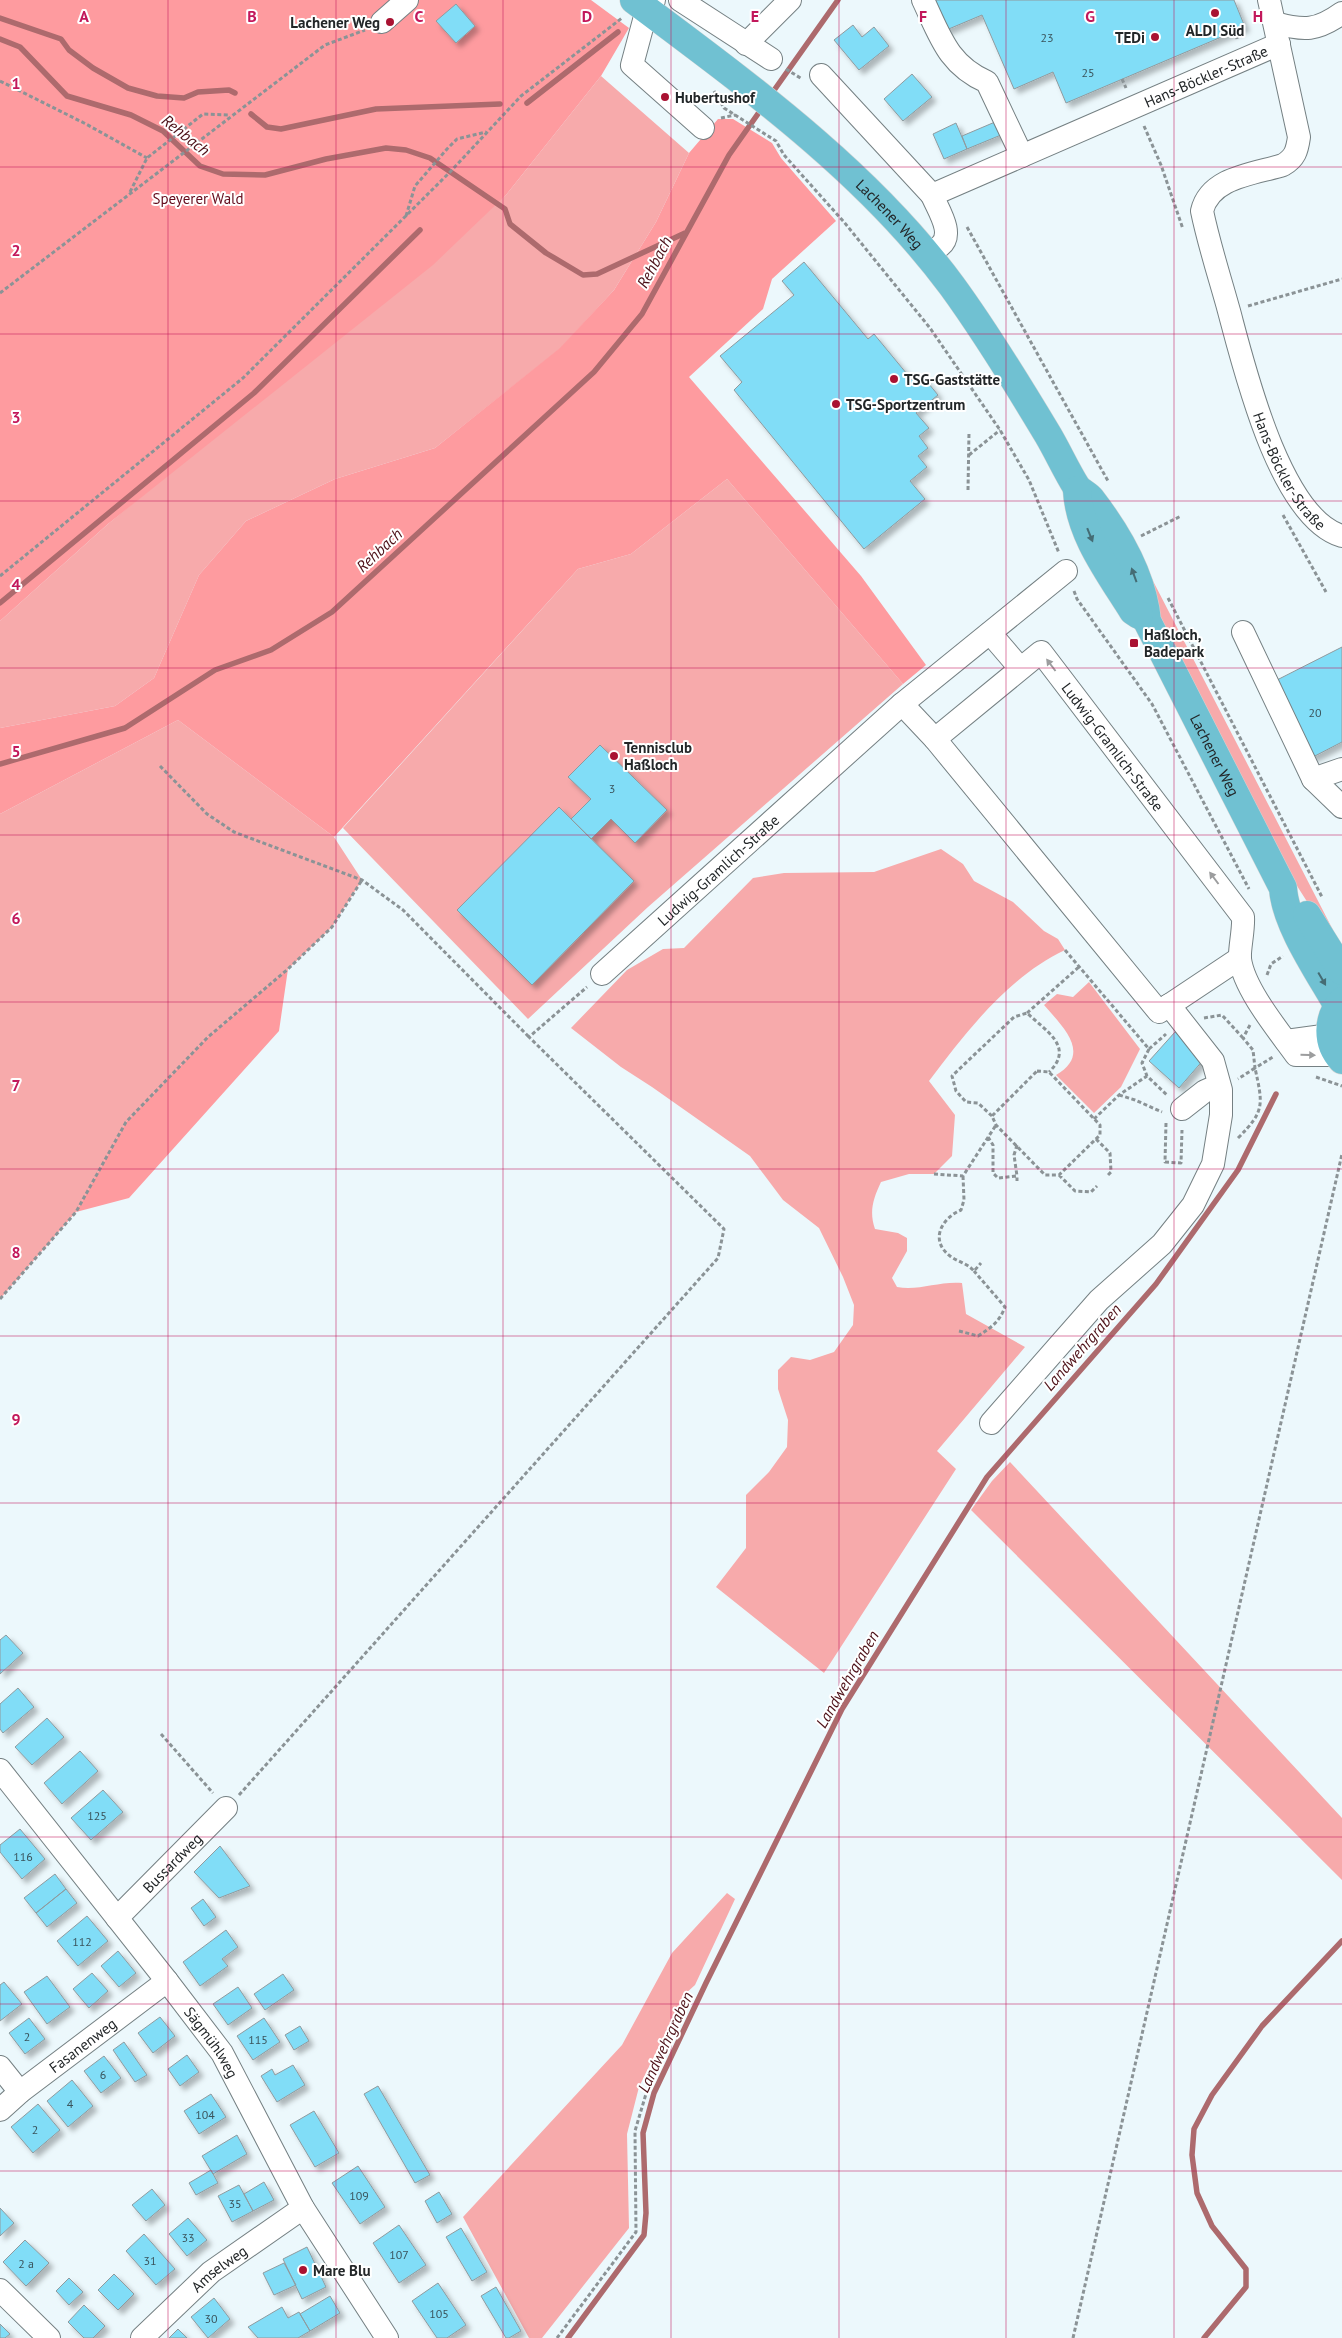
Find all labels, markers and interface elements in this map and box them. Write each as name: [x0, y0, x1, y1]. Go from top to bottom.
text: A: [79, 6, 89, 26]
text: B: [247, 6, 257, 26]
text: C: [415, 6, 424, 26]
text: D: [582, 6, 592, 26]
text: E: [751, 6, 759, 26]
text: F: [919, 6, 927, 26]
text: G: [1085, 6, 1095, 26]
text: H: [1253, 6, 1263, 26]
marker: ALDI Süd: [1209, 7, 1221, 19]
place label: Lachener Weg: [290, 13, 380, 32]
marker: Lachener Weg: [384, 16, 396, 28]
place label: ALDI Süd: [1186, 21, 1244, 40]
place label: TEDi: [1115, 28, 1145, 47]
house number: 23: [1040, 30, 1054, 45]
marker: TEDi: [1149, 31, 1161, 43]
street label: Hans-Böckler-Straße: [1141, 41, 1270, 111]
house number: 25: [1081, 65, 1095, 80]
text: 1: [11, 73, 21, 93]
place label: Hubertushof: [675, 88, 756, 107]
marker: Hubertushof: [659, 91, 671, 103]
water label: Rehbach: [158, 110, 214, 160]
street label: Lachener Weg: [852, 175, 928, 253]
park label: Speyerer Wald: [152, 189, 244, 208]
water label: Rehbach: [632, 233, 676, 291]
text: 2: [11, 240, 21, 260]
place label: TSG-Gaststätte: [904, 370, 1000, 389]
marker: TSG-Gaststätte: [888, 373, 900, 385]
place label: TSG-Sportzentrum: [846, 395, 965, 414]
marker: TSG-Sportzentrum: [830, 398, 842, 410]
text: 3: [11, 407, 21, 427]
street label: Hans-Böckler-Straße: [1250, 409, 1330, 534]
water label: Rehbach: [352, 524, 406, 576]
one-way arrow: [1086, 528, 1094, 543]
one-way arrow: [1130, 567, 1137, 582]
text: 4: [11, 574, 21, 594]
place label: Haßloch, Badepark: [1144, 625, 1205, 661]
marker: Haßloch, Badepark: [1128, 637, 1140, 649]
one-way arrow: [1046, 659, 1057, 672]
street label: Ludwig-Gramlich-Straße: [1058, 678, 1168, 815]
house number: 20: [1308, 705, 1322, 720]
street label: Lachener Weg: [1186, 711, 1244, 799]
place label: Tennisclub Haßloch: [624, 738, 692, 774]
text: 5: [11, 741, 21, 761]
marker: Tennisclub Haßloch: [608, 750, 620, 762]
house number: 3: [609, 781, 615, 796]
street label: Ludwig-Gramlich-Straße: [653, 810, 783, 929]
one-way arrow: [1208, 872, 1219, 885]
text: 6: [11, 908, 21, 928]
one-way arrow: [1318, 972, 1327, 985]
one-way arrow: [1301, 1051, 1317, 1059]
text: 7: [11, 1075, 21, 1095]
text: 8: [11, 1242, 21, 1262]
water label: Landwehrgraben: [1039, 1299, 1125, 1395]
text: 9: [11, 1409, 21, 1429]
water label: Landwehrgraben: [811, 1627, 883, 1731]
house number: 125: [87, 1808, 107, 1823]
street label: Bussardweg: [138, 1829, 206, 1896]
house number: 116: [13, 1849, 33, 1864]
house number: 112: [72, 1934, 92, 1949]
water label: Landwehrgraben: [633, 1988, 697, 2096]
street label: Sägmühlweg: [180, 2003, 243, 2081]
street label: Fasanenweg: [45, 2013, 120, 2076]
house number: 2: [24, 2029, 30, 2044]
house number: 115: [248, 2032, 268, 2047]
house number: 6: [100, 2067, 106, 2082]
house number: 4: [67, 2096, 74, 2111]
house number: 104: [195, 2107, 215, 2122]
house number: 2: [32, 2122, 38, 2137]
house number: 109: [349, 2188, 369, 2203]
house number: 35: [228, 2196, 242, 2211]
house number: 33: [181, 2230, 195, 2245]
street label: Amselweg: [187, 2241, 250, 2296]
house number: 107: [389, 2247, 409, 2262]
house number: 31: [143, 2253, 157, 2268]
house number: 2 a: [18, 2256, 34, 2271]
place label: Mare Blu: [313, 2261, 370, 2280]
marker: Mare Blu: [297, 2264, 309, 2276]
house number: 105: [429, 2306, 449, 2321]
house number: 30: [204, 2311, 218, 2326]

